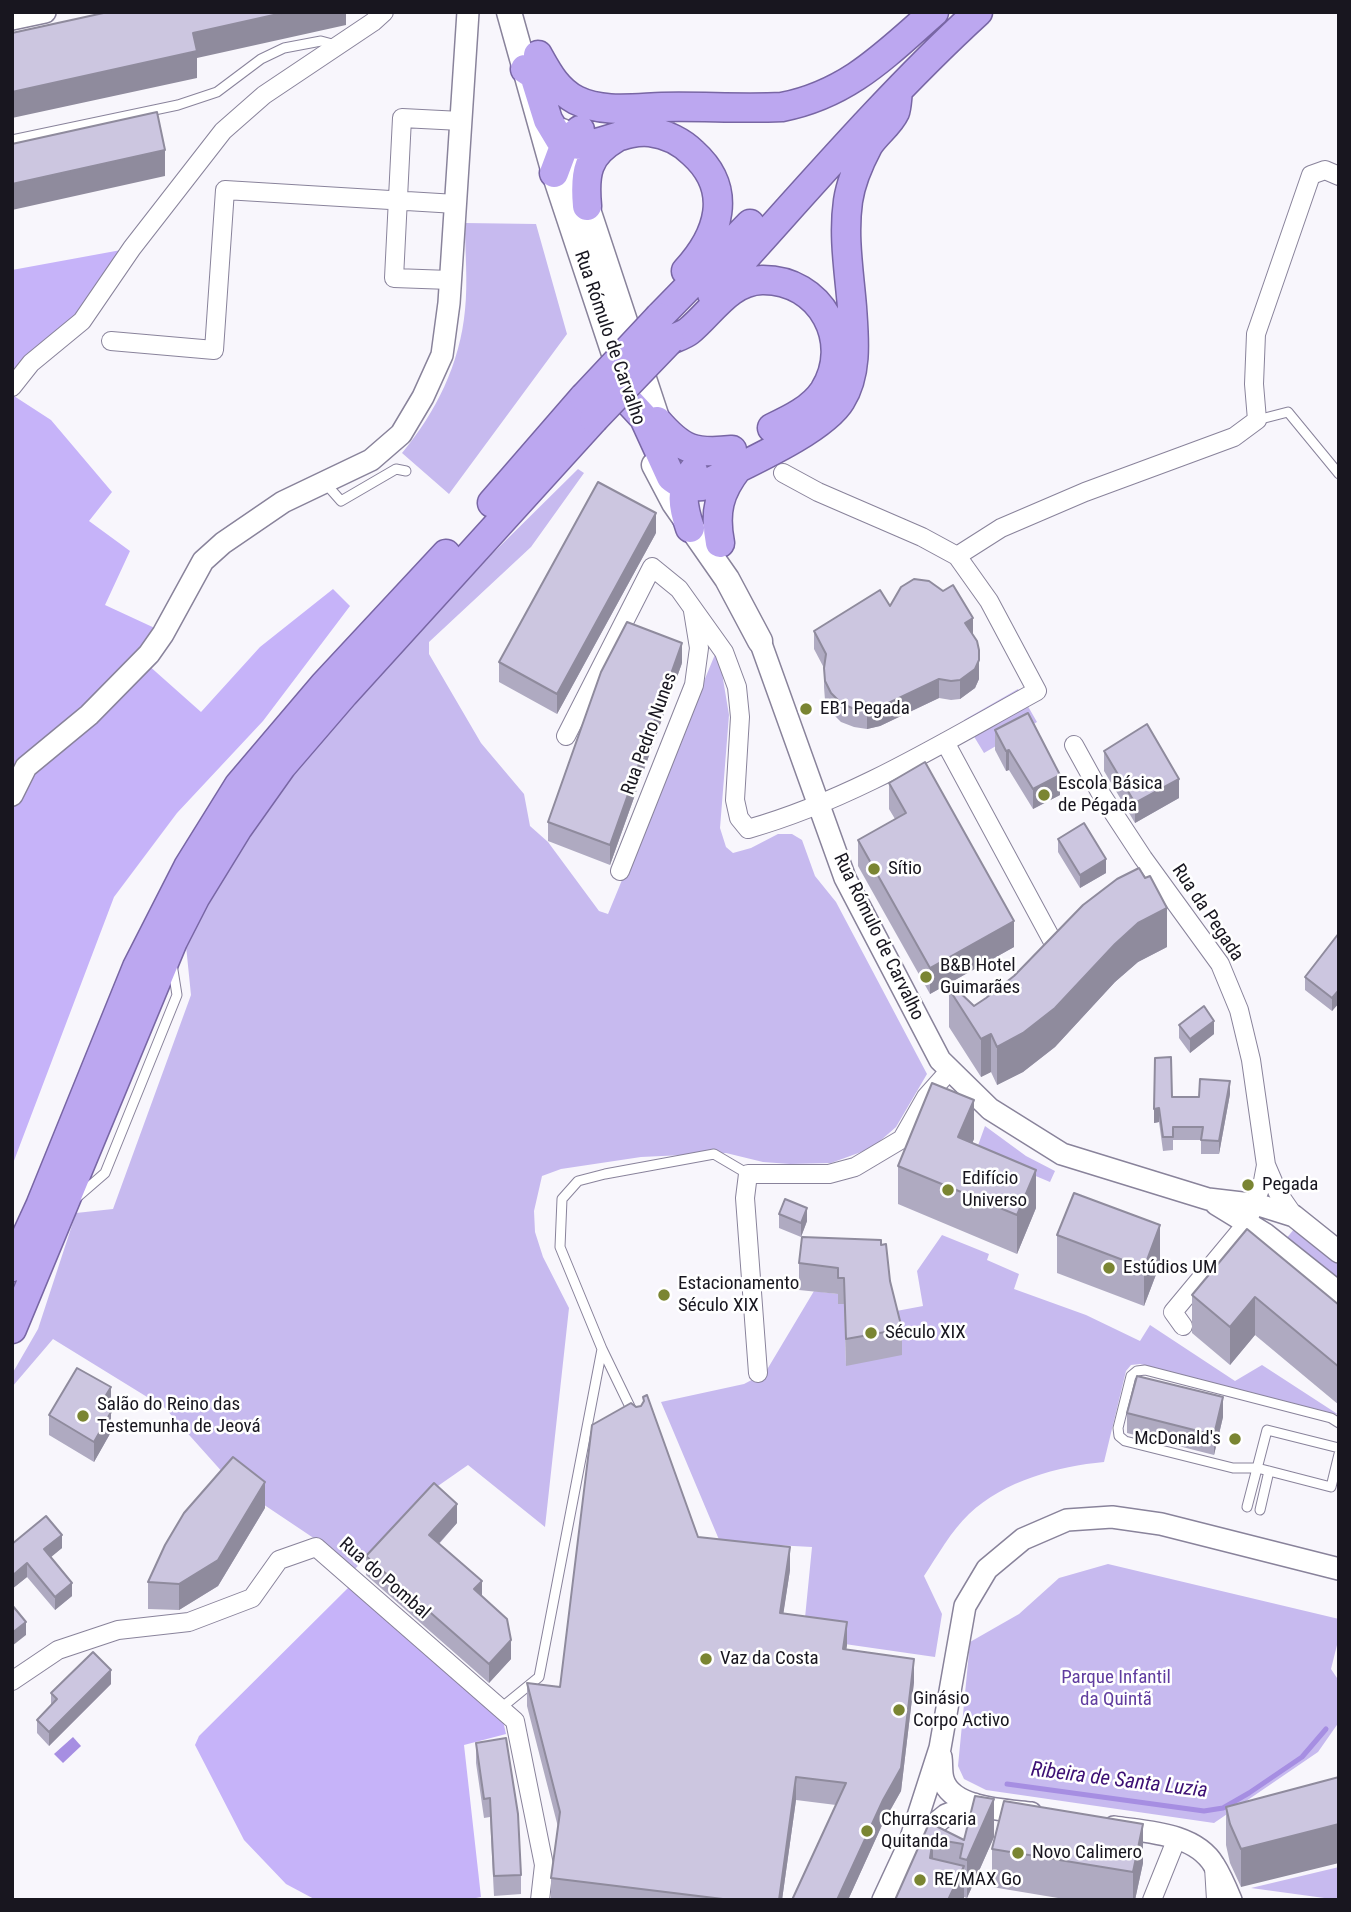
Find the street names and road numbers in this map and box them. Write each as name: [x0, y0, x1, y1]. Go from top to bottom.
street label: Rua Rómulo de Carvalho: [568, 248, 650, 428]
street label: Rua Pedro Nunes: [617, 670, 683, 798]
street label: Rua Rómulo de Carvalho: [828, 850, 928, 1024]
street label: Rua da Pegada: [1166, 860, 1248, 966]
street label: Rua do Pombal: [334, 1533, 434, 1625]

